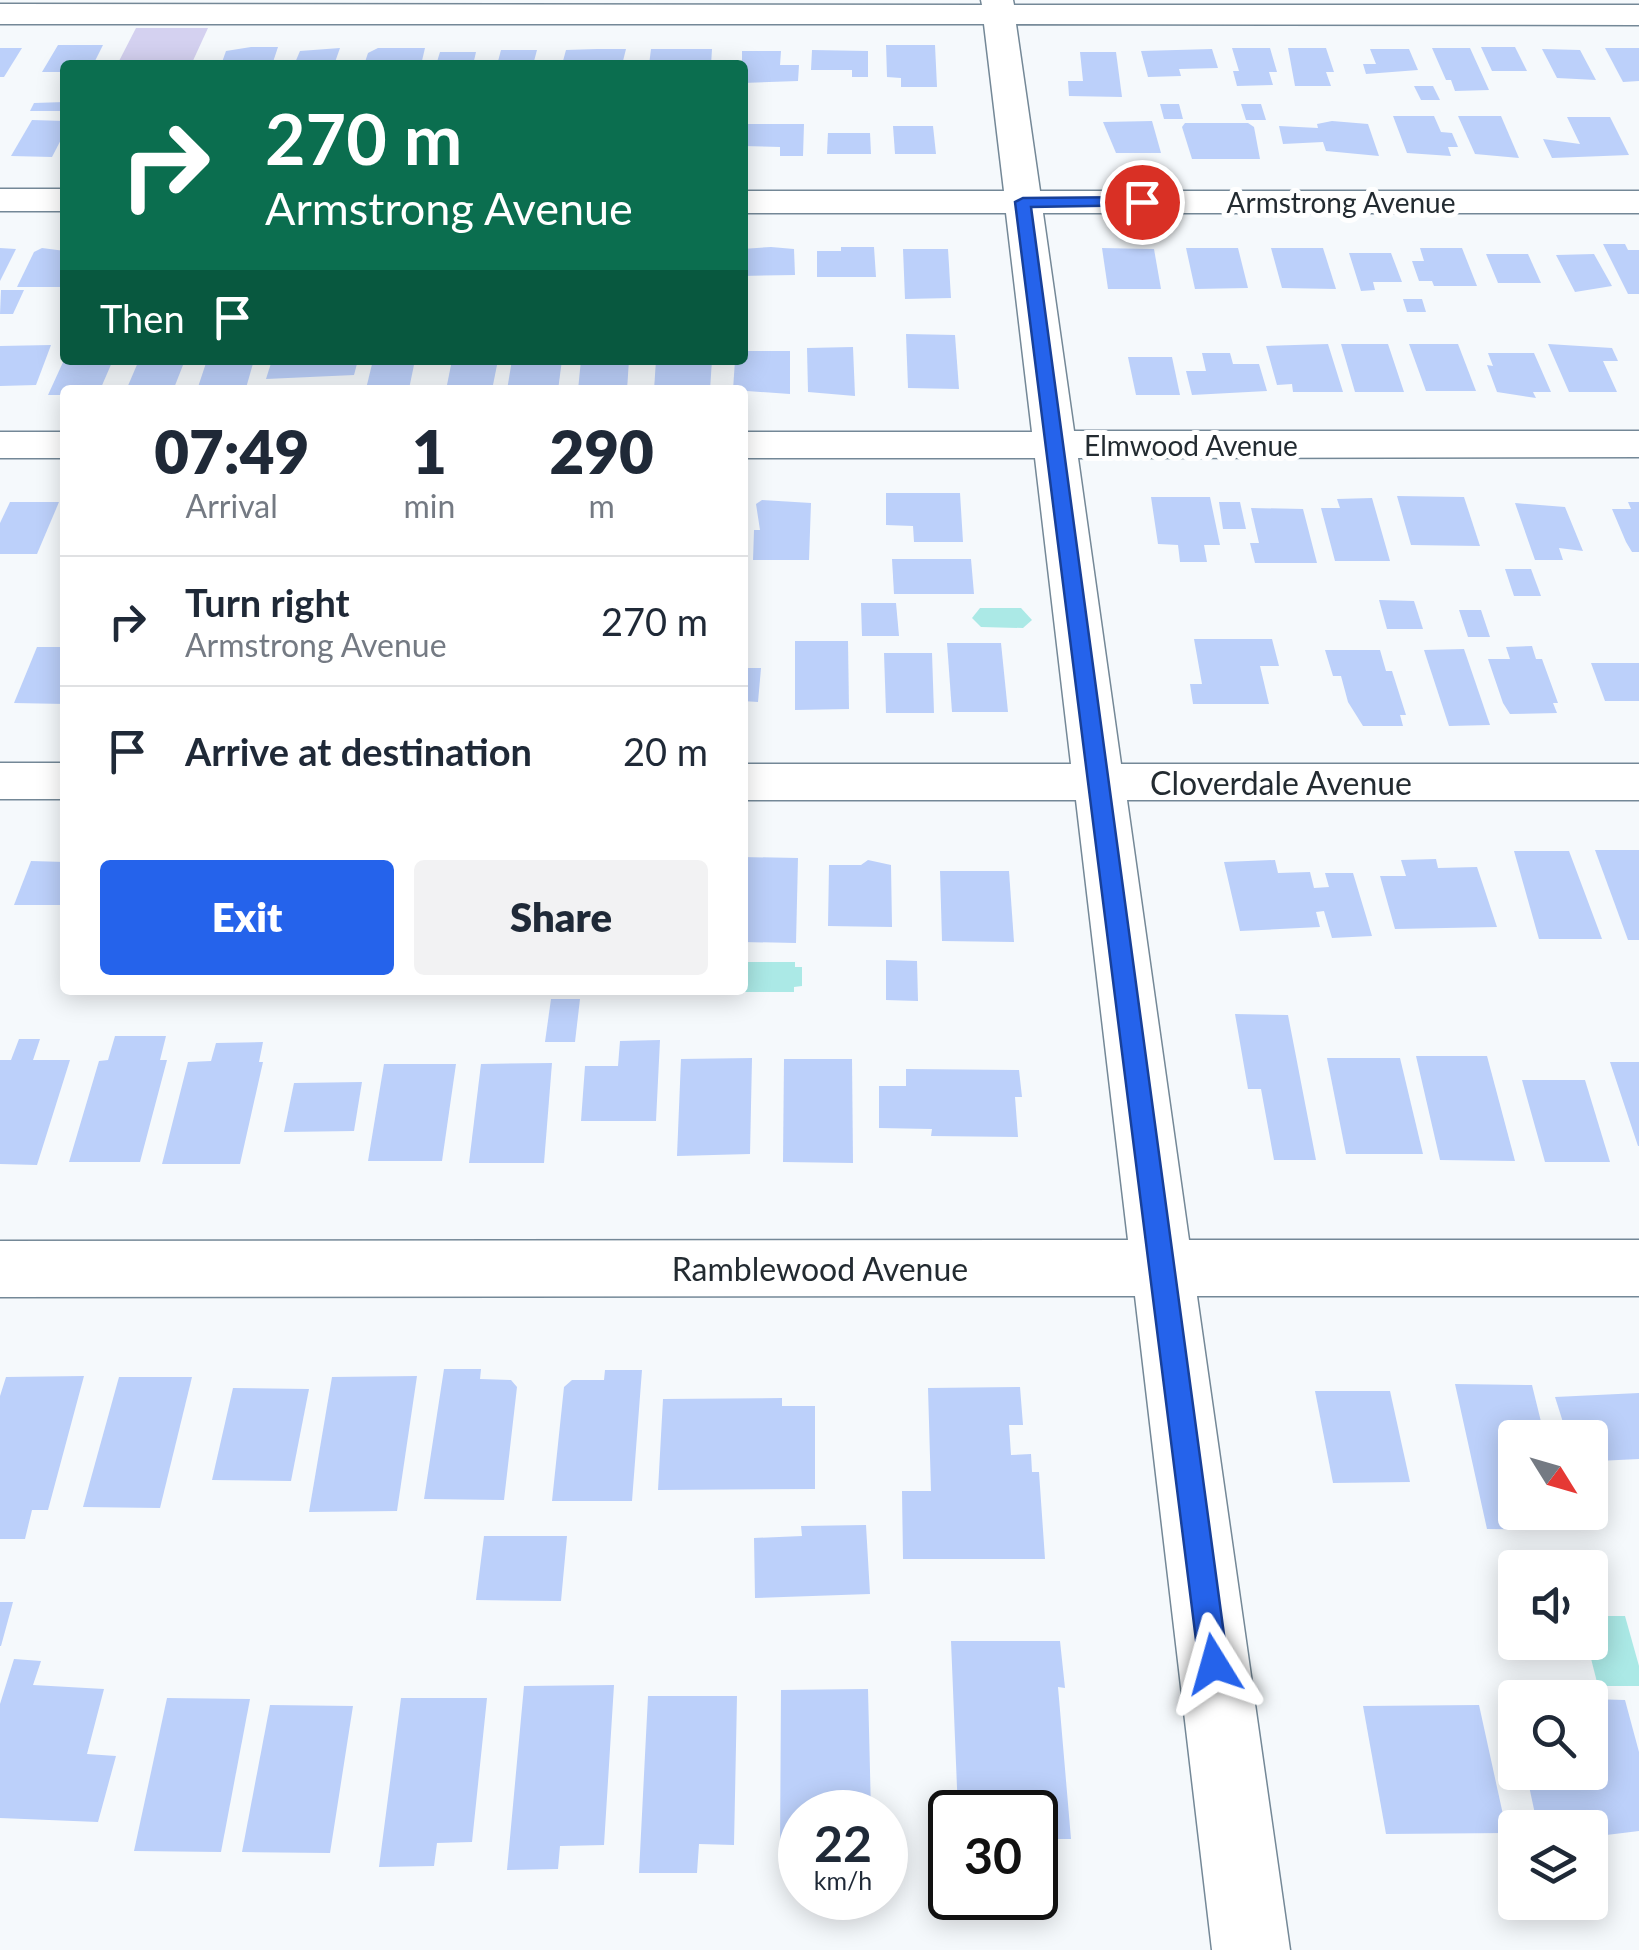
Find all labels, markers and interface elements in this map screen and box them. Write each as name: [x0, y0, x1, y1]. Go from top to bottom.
text: 270 m: [265, 96, 462, 180]
icon: right: [100, 100, 230, 230]
pin: [1100, 160, 1185, 245]
icon: arrive: [1115, 175, 1170, 230]
text: Armstrong Avenue: [265, 181, 633, 235]
street label: Armstrong Avenue: [1227, 185, 1455, 219]
icon: arrive: [205, 290, 260, 345]
text: Then: [100, 295, 185, 341]
text: 07:49: [154, 415, 309, 487]
text: 1: [412, 415, 447, 487]
text: 290: [549, 415, 654, 487]
street label: Elmwood Avenue: [1084, 428, 1298, 462]
text: Arrival: [186, 486, 278, 525]
text: min: [403, 486, 455, 525]
text: m: [588, 486, 615, 525]
text: Turn right: [185, 579, 350, 625]
icon: right: [100, 594, 155, 649]
text: 270 m: [601, 598, 708, 644]
text: Armstrong Avenue: [185, 625, 447, 664]
icon: arrive: [100, 724, 155, 779]
text: Arrive at destination: [185, 728, 532, 774]
text: 20 m: [623, 728, 708, 774]
street label: Cloverdale Avenue: [1150, 763, 1412, 802]
button: Exit: [100, 860, 394, 975]
button: Share: [414, 860, 708, 975]
street label: Ramblewood Avenue: [672, 1249, 968, 1288]
north arrow: [1498, 1420, 1608, 1530]
map controls: [1498, 1420, 1608, 1920]
button: sound: [1498, 1550, 1608, 1660]
position arrow: [1162, 1612, 1266, 1716]
button: search: [1498, 1680, 1608, 1790]
speed limit sign: 30: [928, 1790, 1058, 1920]
button: layers: [1498, 1810, 1608, 1920]
text: 22: [814, 1813, 872, 1873]
text: km/h: [814, 1865, 872, 1895]

